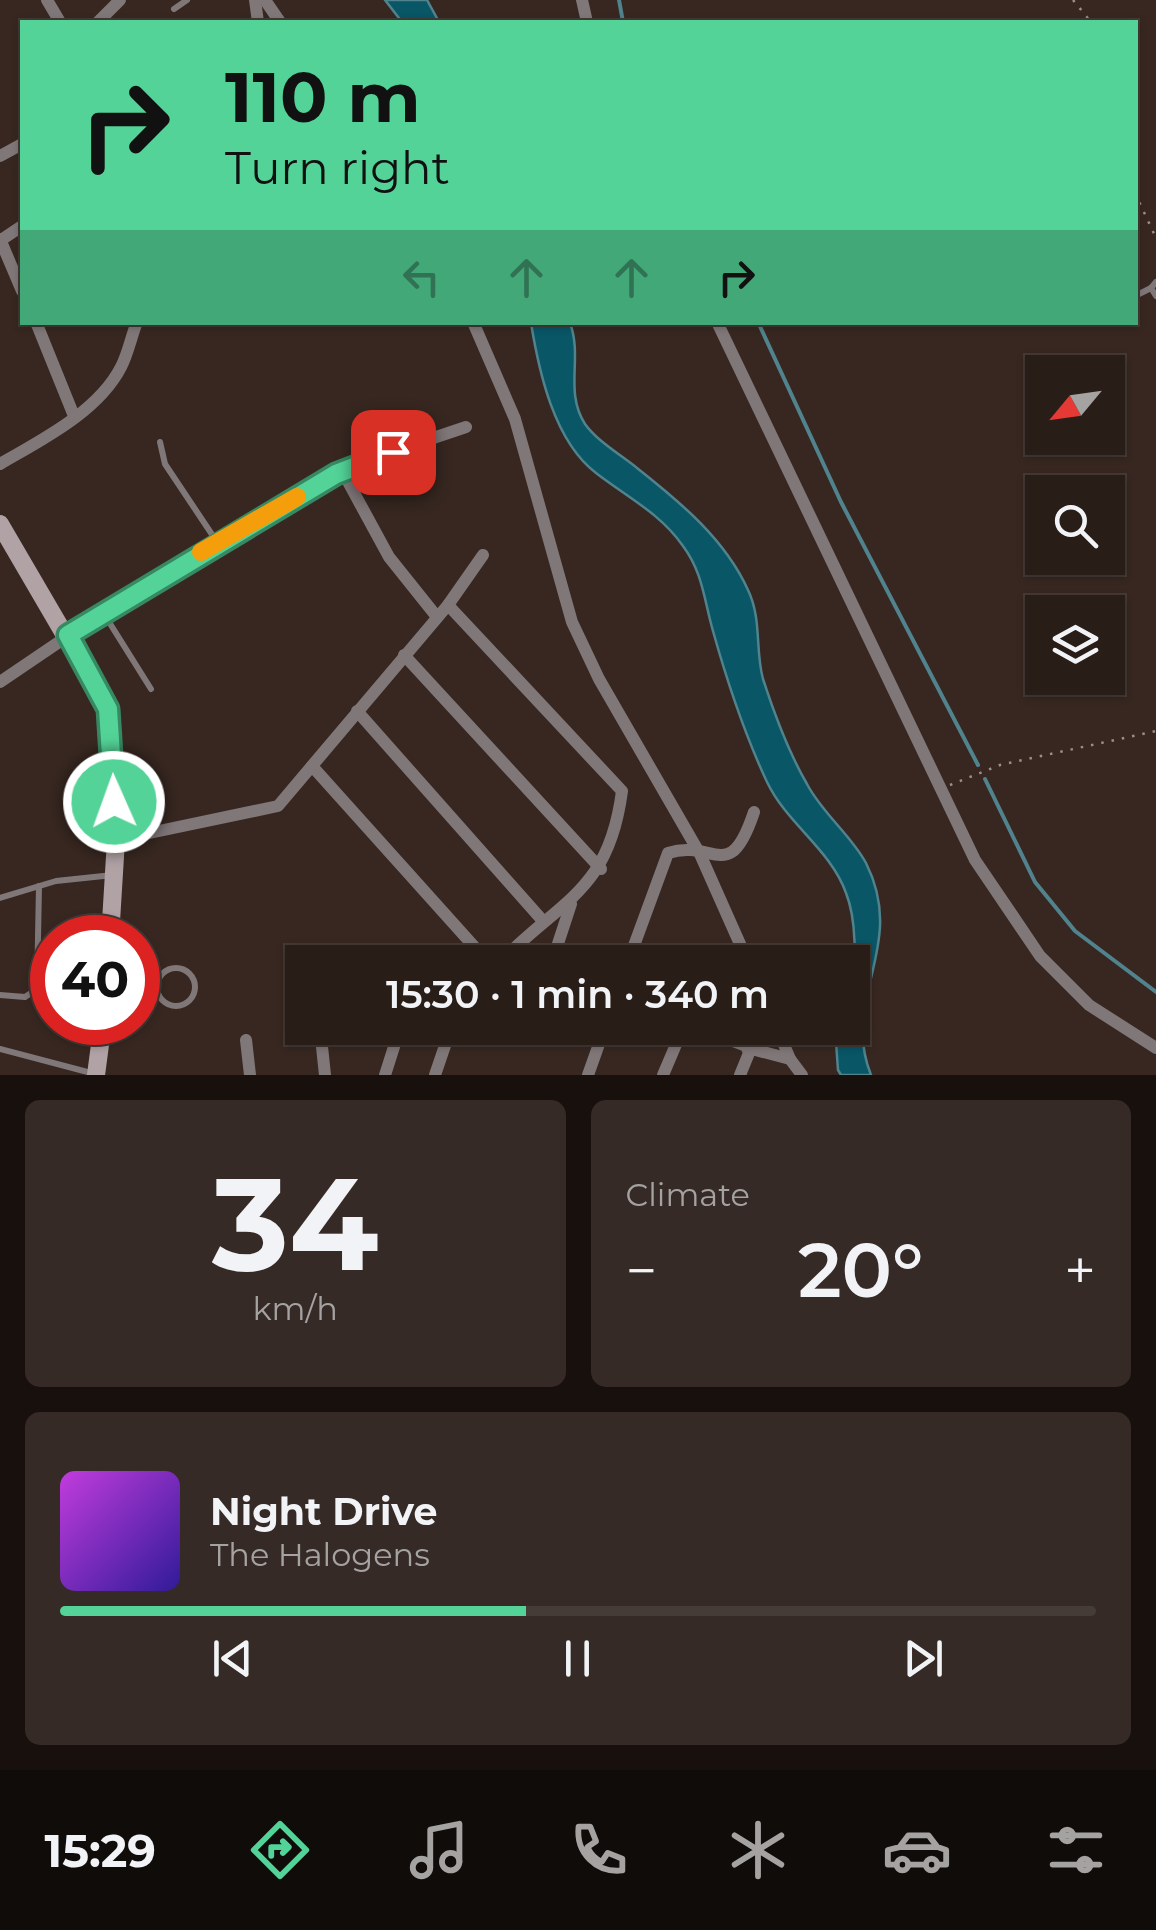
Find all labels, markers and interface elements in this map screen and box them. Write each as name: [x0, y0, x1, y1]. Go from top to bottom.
text: 110 m: [225, 54, 421, 140]
icon: right: [60, 60, 190, 190]
text: Turn right: [225, 140, 450, 195]
icon: left: [394, 250, 449, 305]
icon: ahead: [499, 250, 554, 305]
icon: ahead: [604, 250, 659, 305]
icon: right: [709, 250, 764, 305]
north arrow: [1025, 355, 1125, 455]
map controls: [1025, 355, 1125, 695]
pin: [351, 410, 436, 495]
icon: arrive: [366, 425, 421, 480]
button: search: [1025, 475, 1125, 575]
button: layers: [1025, 595, 1125, 695]
position arrow: [62, 750, 166, 854]
speed limit sign: 40: [30, 915, 160, 1045]
text: 15:30 · 1 min · 340 m: [386, 971, 769, 1018]
text: 34: [212, 1144, 379, 1303]
text: Climate: [626, 1175, 750, 1214]
text: 20°: [798, 1224, 924, 1316]
text: −: [626, 1237, 657, 1304]
text: +: [1064, 1237, 1096, 1304]
text: km/h: [253, 1289, 338, 1328]
text: Night Drive: [210, 1488, 437, 1535]
text: The Halogens: [210, 1535, 430, 1574]
icon: previous: [205, 1631, 260, 1686]
icon: pause: [550, 1631, 605, 1686]
icon: next: [896, 1631, 951, 1686]
icon: directions: [245, 1815, 315, 1885]
icon: music: [404, 1815, 474, 1885]
icon: phone: [564, 1815, 634, 1885]
icon: climate: [723, 1815, 793, 1885]
icon: car: [882, 1815, 952, 1885]
icon: filters: [1041, 1815, 1111, 1885]
text: 15:29: [45, 1823, 156, 1878]

